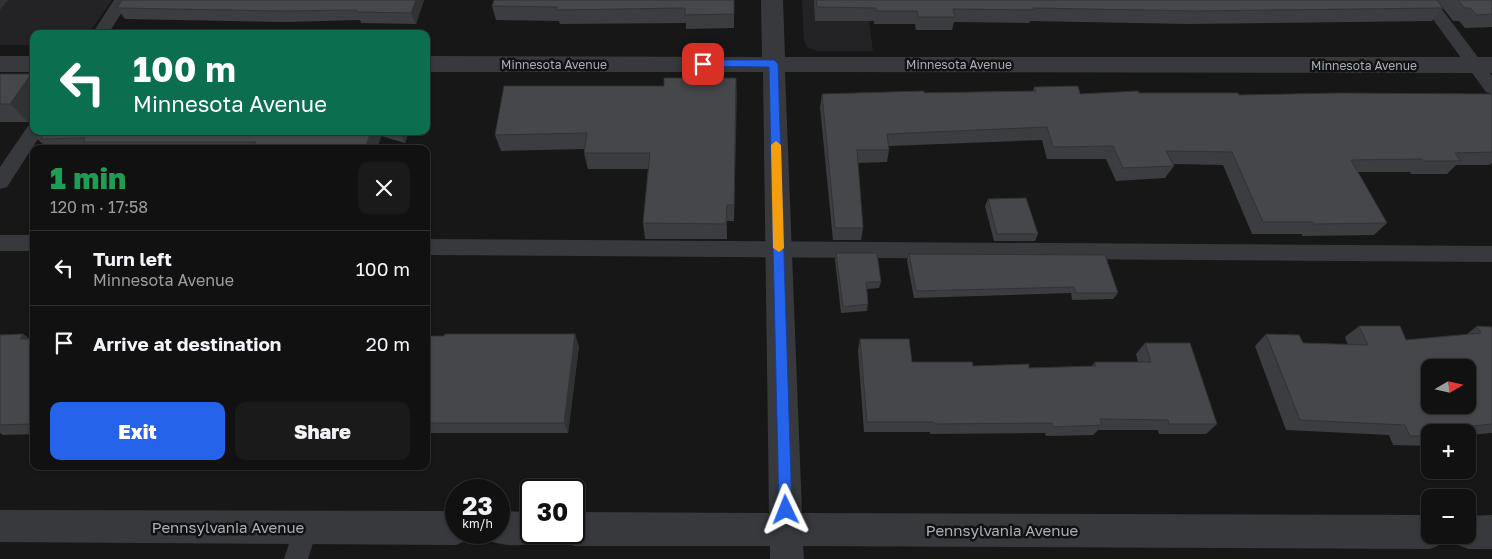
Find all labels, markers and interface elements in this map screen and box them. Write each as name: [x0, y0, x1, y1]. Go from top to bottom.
pin: [682, 43, 724, 85]
text: 100 m: [133, 48, 236, 90]
icon: left: [50, 50, 115, 115]
icon: arrive: [689, 50, 717, 78]
street label: Minnesota Avenue: [501, 57, 607, 72]
street label: Minnesota Avenue: [906, 57, 1012, 72]
street label: Minnesota Avenue: [1311, 58, 1417, 73]
text: Minnesota Avenue: [133, 90, 327, 117]
text: 1 min: [50, 160, 126, 196]
button: close: [358, 162, 410, 214]
text: 120 m · 17:58: [50, 197, 148, 217]
text: Turn left: [93, 247, 172, 270]
icon: left: [50, 254, 78, 282]
text: 100 m: [356, 257, 410, 280]
text: Minnesota Avenue: [93, 270, 234, 290]
icon: arrive: [50, 329, 78, 357]
text: Arrive at destination: [93, 332, 281, 355]
text: 20 m: [366, 332, 410, 355]
north arrow: [1421, 359, 1476, 414]
map controls: [1421, 359, 1476, 544]
button: Exit: [50, 402, 225, 460]
button: Share: [235, 402, 410, 460]
button: +: [1421, 424, 1476, 479]
speed limit sign: 30: [520, 479, 585, 544]
position arrow: [759, 483, 811, 535]
button: −: [1421, 489, 1476, 544]
text: 23: [462, 490, 493, 521]
text: km/h: [462, 516, 493, 531]
street label: Pennsylvania Avenue: [152, 518, 305, 536]
street label: Pennsylvania Avenue: [926, 521, 1079, 539]

